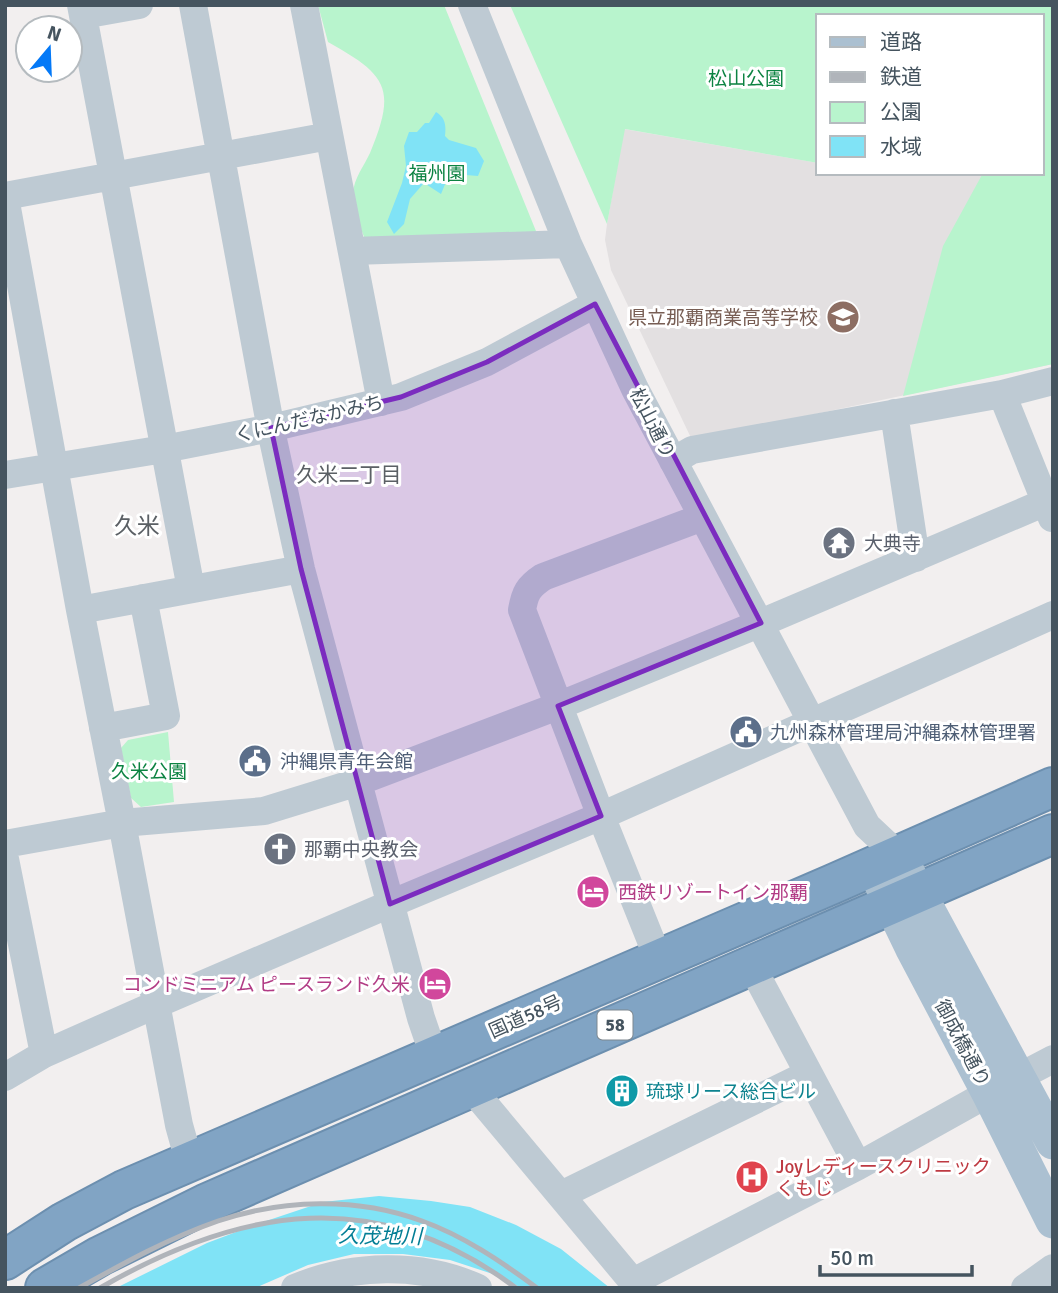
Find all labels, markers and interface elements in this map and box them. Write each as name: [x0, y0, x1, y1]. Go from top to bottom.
north arrow: [14, 14, 84, 84]
legend: [816, 14, 1044, 175]
text: N: [44, 20, 64, 47]
text: 道路: [880, 29, 922, 55]
text: 鉄道: [880, 64, 922, 90]
park label: 松山公園: [708, 67, 784, 91]
text: 公園: [880, 99, 922, 125]
text: 水域: [880, 134, 922, 160]
park label: 福州園: [408, 162, 466, 186]
school or university icon: 県立那覇商業高等学校: [824, 298, 862, 336]
place label: 県立那覇商業高等学校: [628, 306, 818, 330]
street label: 松山通り: [624, 384, 680, 463]
street label: くにんだなかみち: [232, 390, 386, 448]
district label: 久米二丁目: [297, 462, 402, 488]
district label: 久米: [114, 512, 160, 541]
temple icon: 大典寺: [820, 524, 858, 562]
place label: 大典寺: [864, 532, 921, 556]
public building icon: 九州森林管理局沖縄森林管理署: [727, 713, 765, 751]
place label: 九州森林管理局沖縄森林管理署: [770, 721, 1036, 745]
public building icon: 沖縄県青年会館: [236, 742, 274, 780]
place label: 沖縄県青年会館: [280, 750, 413, 774]
park label: 久米公園: [111, 760, 187, 784]
church icon: 那覇中央教会: [261, 830, 299, 868]
place label: 那覇中央教会: [304, 838, 418, 862]
hotel icon: 西鉄リゾートイン那覇: [574, 873, 612, 911]
place label: 西鉄リゾートイン那覇: [618, 881, 808, 905]
hotel icon: コンドミニアム ピースランド久米: [416, 965, 454, 1003]
place label: コンドミニアム ピースランド久米: [123, 973, 410, 997]
street label: 国道58号: [485, 990, 566, 1044]
street label: 御成橋通り: [929, 996, 995, 1091]
road number: 58: [598, 1010, 632, 1040]
building icon: 琉球リース総合ビル: [603, 1072, 641, 1110]
place label: 琉球リース総合ビル: [646, 1080, 816, 1104]
place label: Joyレディースクリニック くもじ: [776, 1155, 991, 1201]
hospital icon: Joyレディースクリニック くもじ: [733, 1158, 771, 1196]
water label: 久茂地川: [338, 1222, 424, 1250]
scale bar: [820, 1234, 972, 1278]
text: 50 m: [830, 1245, 874, 1271]

